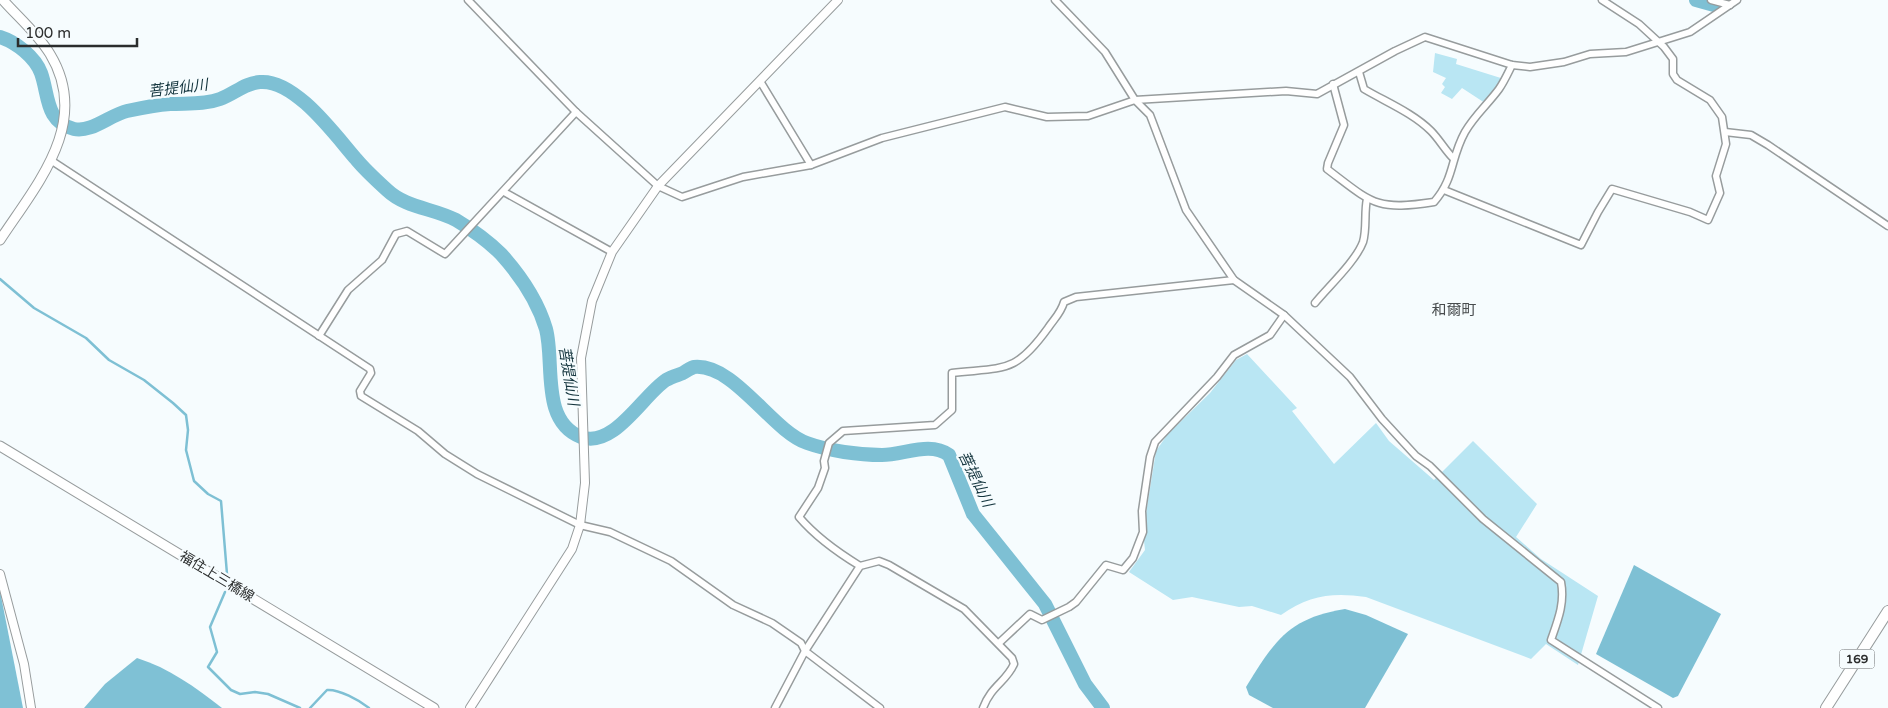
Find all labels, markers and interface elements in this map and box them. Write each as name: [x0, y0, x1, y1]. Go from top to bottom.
scale bar: [18, 15, 136, 47]
text: 100 m: [25, 24, 71, 42]
water label: 菩提仙川: [147, 75, 211, 101]
district label: 和爾町: [1431, 301, 1477, 319]
water label: 菩提仙川: [555, 345, 583, 409]
water label: 菩提仙川: [955, 448, 998, 512]
street label: 福住上三橋線: [176, 548, 257, 605]
road number: 169: [1840, 650, 1874, 669]

